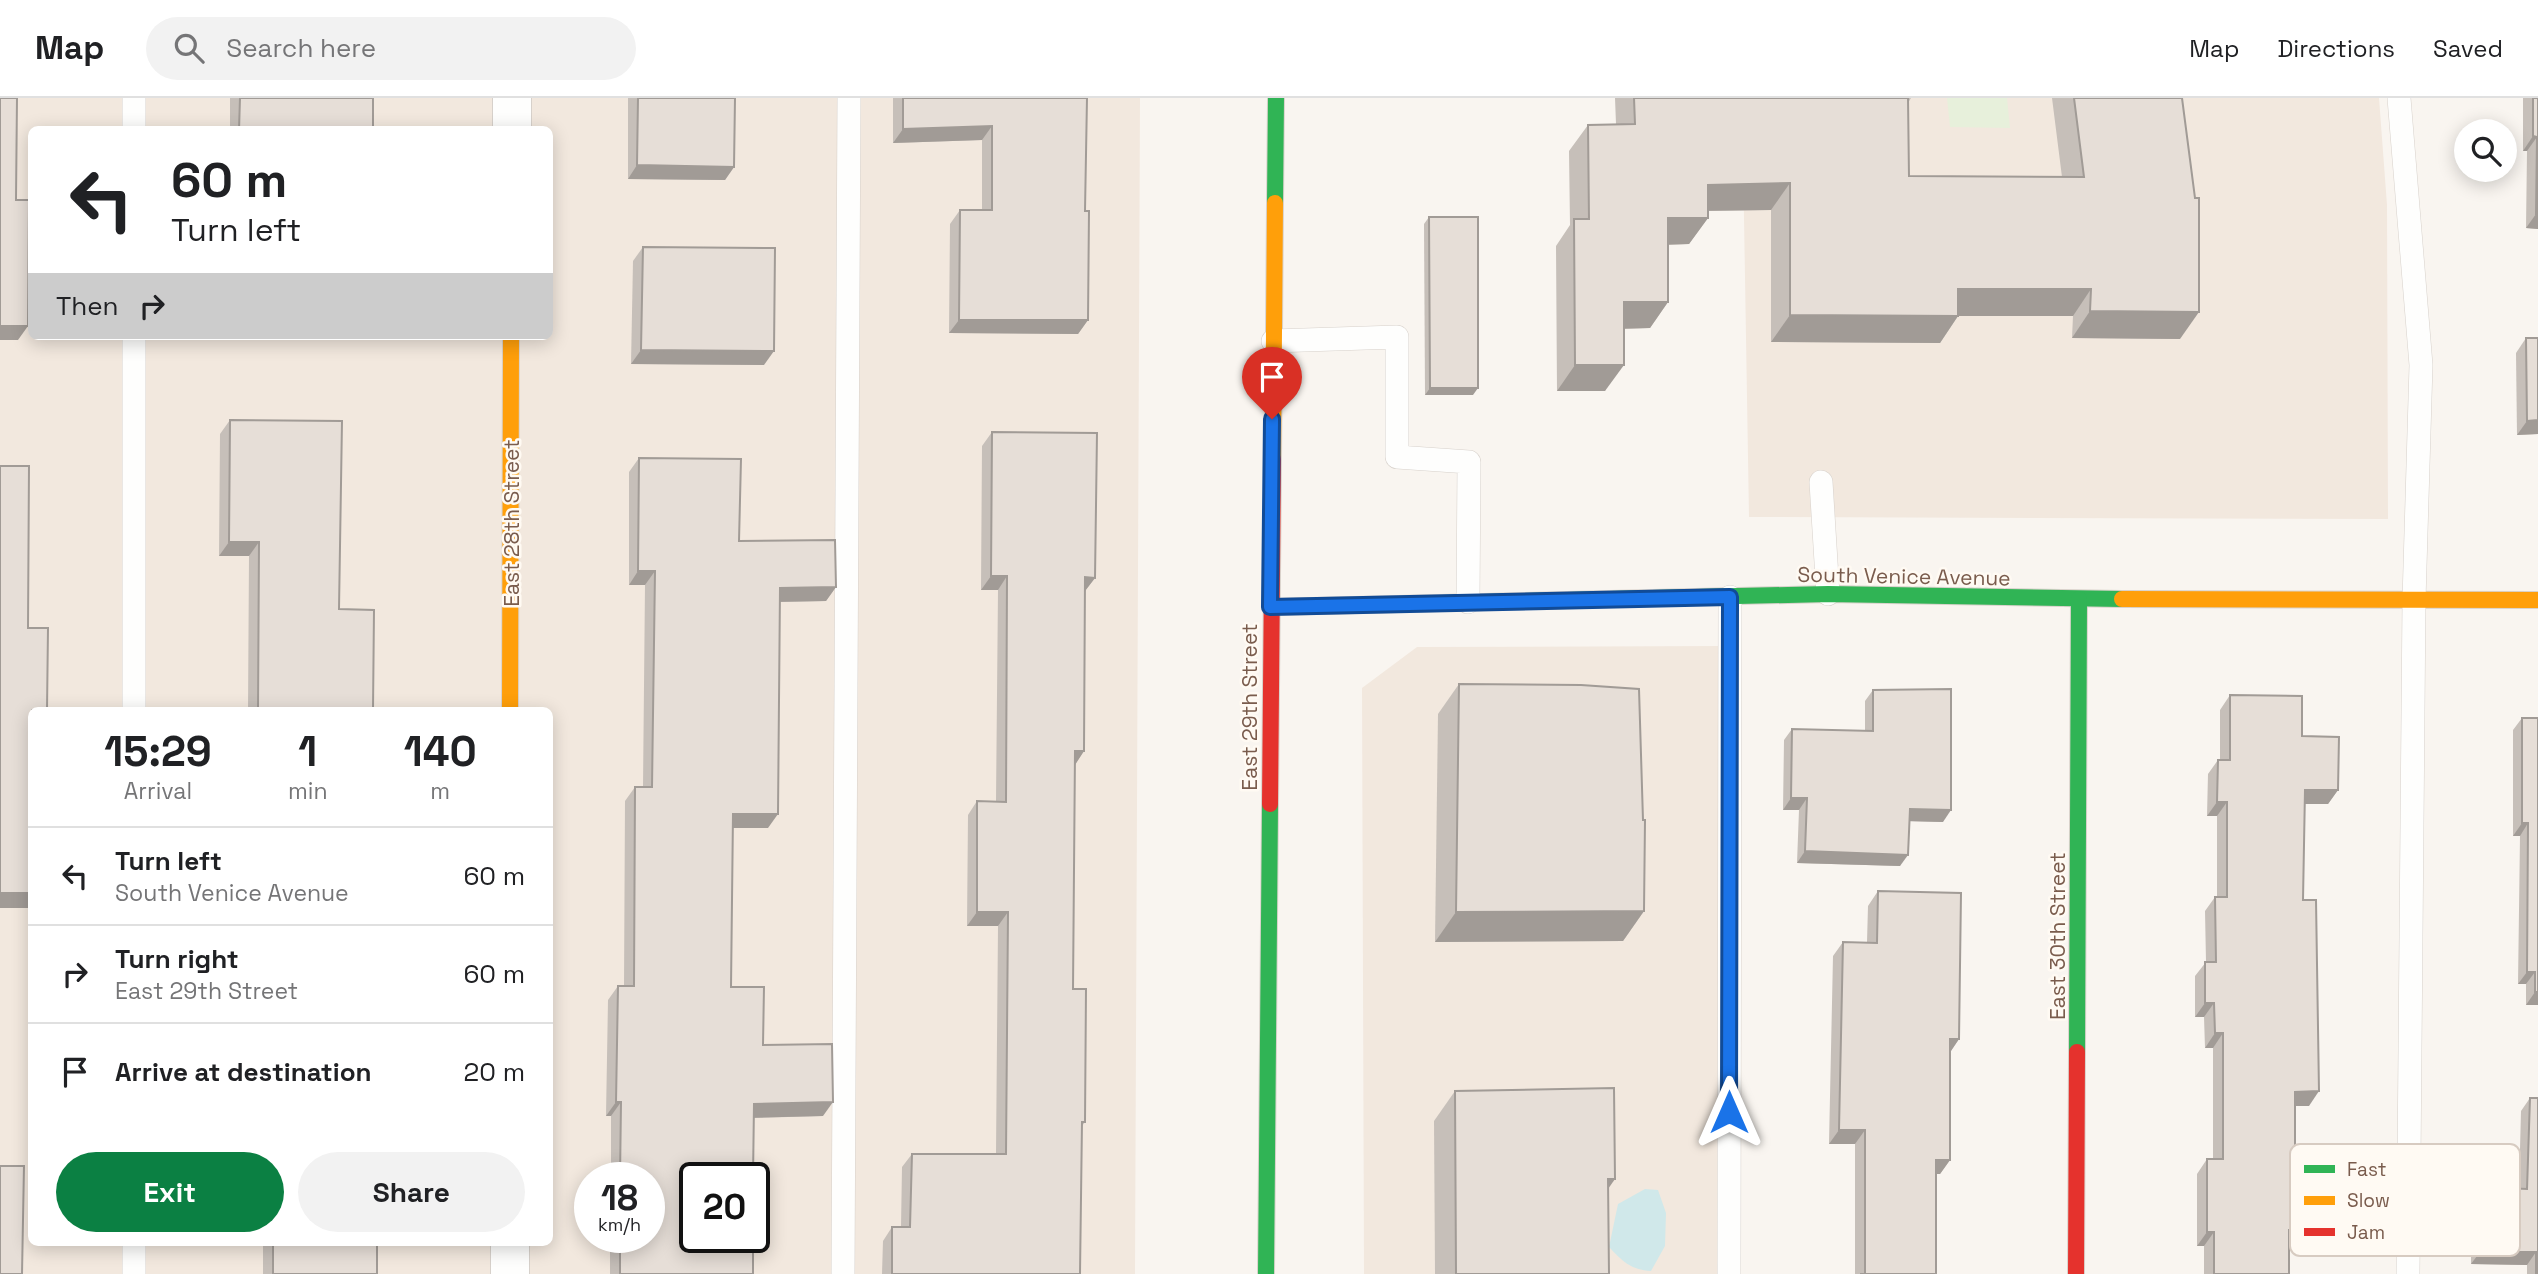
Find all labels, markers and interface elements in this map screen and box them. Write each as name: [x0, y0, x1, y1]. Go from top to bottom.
search box: [146, 17, 636, 80]
text: Map: [35, 27, 104, 69]
icon: search: [170, 29, 208, 67]
text: Search here: [226, 31, 376, 65]
text: Map: [2189, 33, 2239, 64]
text: Directions: [2277, 33, 2395, 64]
text: Saved: [2433, 33, 2503, 64]
map controls: [2454, 119, 2517, 182]
button: search: [2454, 119, 2517, 182]
text: 60 m: [171, 149, 287, 211]
icon: left: [56, 154, 147, 245]
text: Turn left: [171, 210, 301, 250]
icon: right: [133, 287, 171, 325]
text: Then: [56, 289, 119, 323]
pin: [1242, 347, 1302, 419]
icon: arrive: [1253, 358, 1291, 396]
street label: East 28th Street: [498, 439, 525, 607]
street label: South Venice Avenue: [1797, 561, 2011, 591]
street label: East 29th Street: [1236, 623, 1263, 791]
text: 15:29: [104, 725, 212, 778]
text: 1: [298, 725, 317, 778]
text: 140: [404, 725, 477, 778]
text: Arrival: [124, 776, 192, 806]
text: min: [288, 776, 328, 806]
text: m: [430, 776, 450, 806]
text: Turn left: [115, 844, 222, 878]
street label: East 30th Street: [2044, 852, 2071, 1020]
icon: left: [56, 857, 94, 895]
text: 60 m: [463, 859, 525, 893]
text: South Venice Avenue: [115, 878, 349, 908]
text: Turn right: [115, 942, 239, 976]
icon: right: [56, 955, 94, 993]
text: 60 m: [463, 957, 525, 991]
text: East 29th Street: [115, 976, 298, 1006]
icon: arrive: [56, 1053, 94, 1091]
text: Arrive at destination: [115, 1055, 372, 1089]
text: 20 m: [464, 1055, 525, 1089]
position arrow: [1692, 1075, 1766, 1149]
legend: [2290, 1144, 2520, 1256]
button: Exit: [56, 1152, 284, 1232]
button: Share: [298, 1152, 525, 1232]
text: Fast: [2347, 1157, 2387, 1182]
speed limit sign: 20: [679, 1162, 770, 1253]
text: 18: [601, 1176, 638, 1220]
text: Slow: [2347, 1188, 2390, 1213]
text: km/h: [598, 1213, 641, 1236]
text: Jam: [2347, 1220, 2385, 1245]

